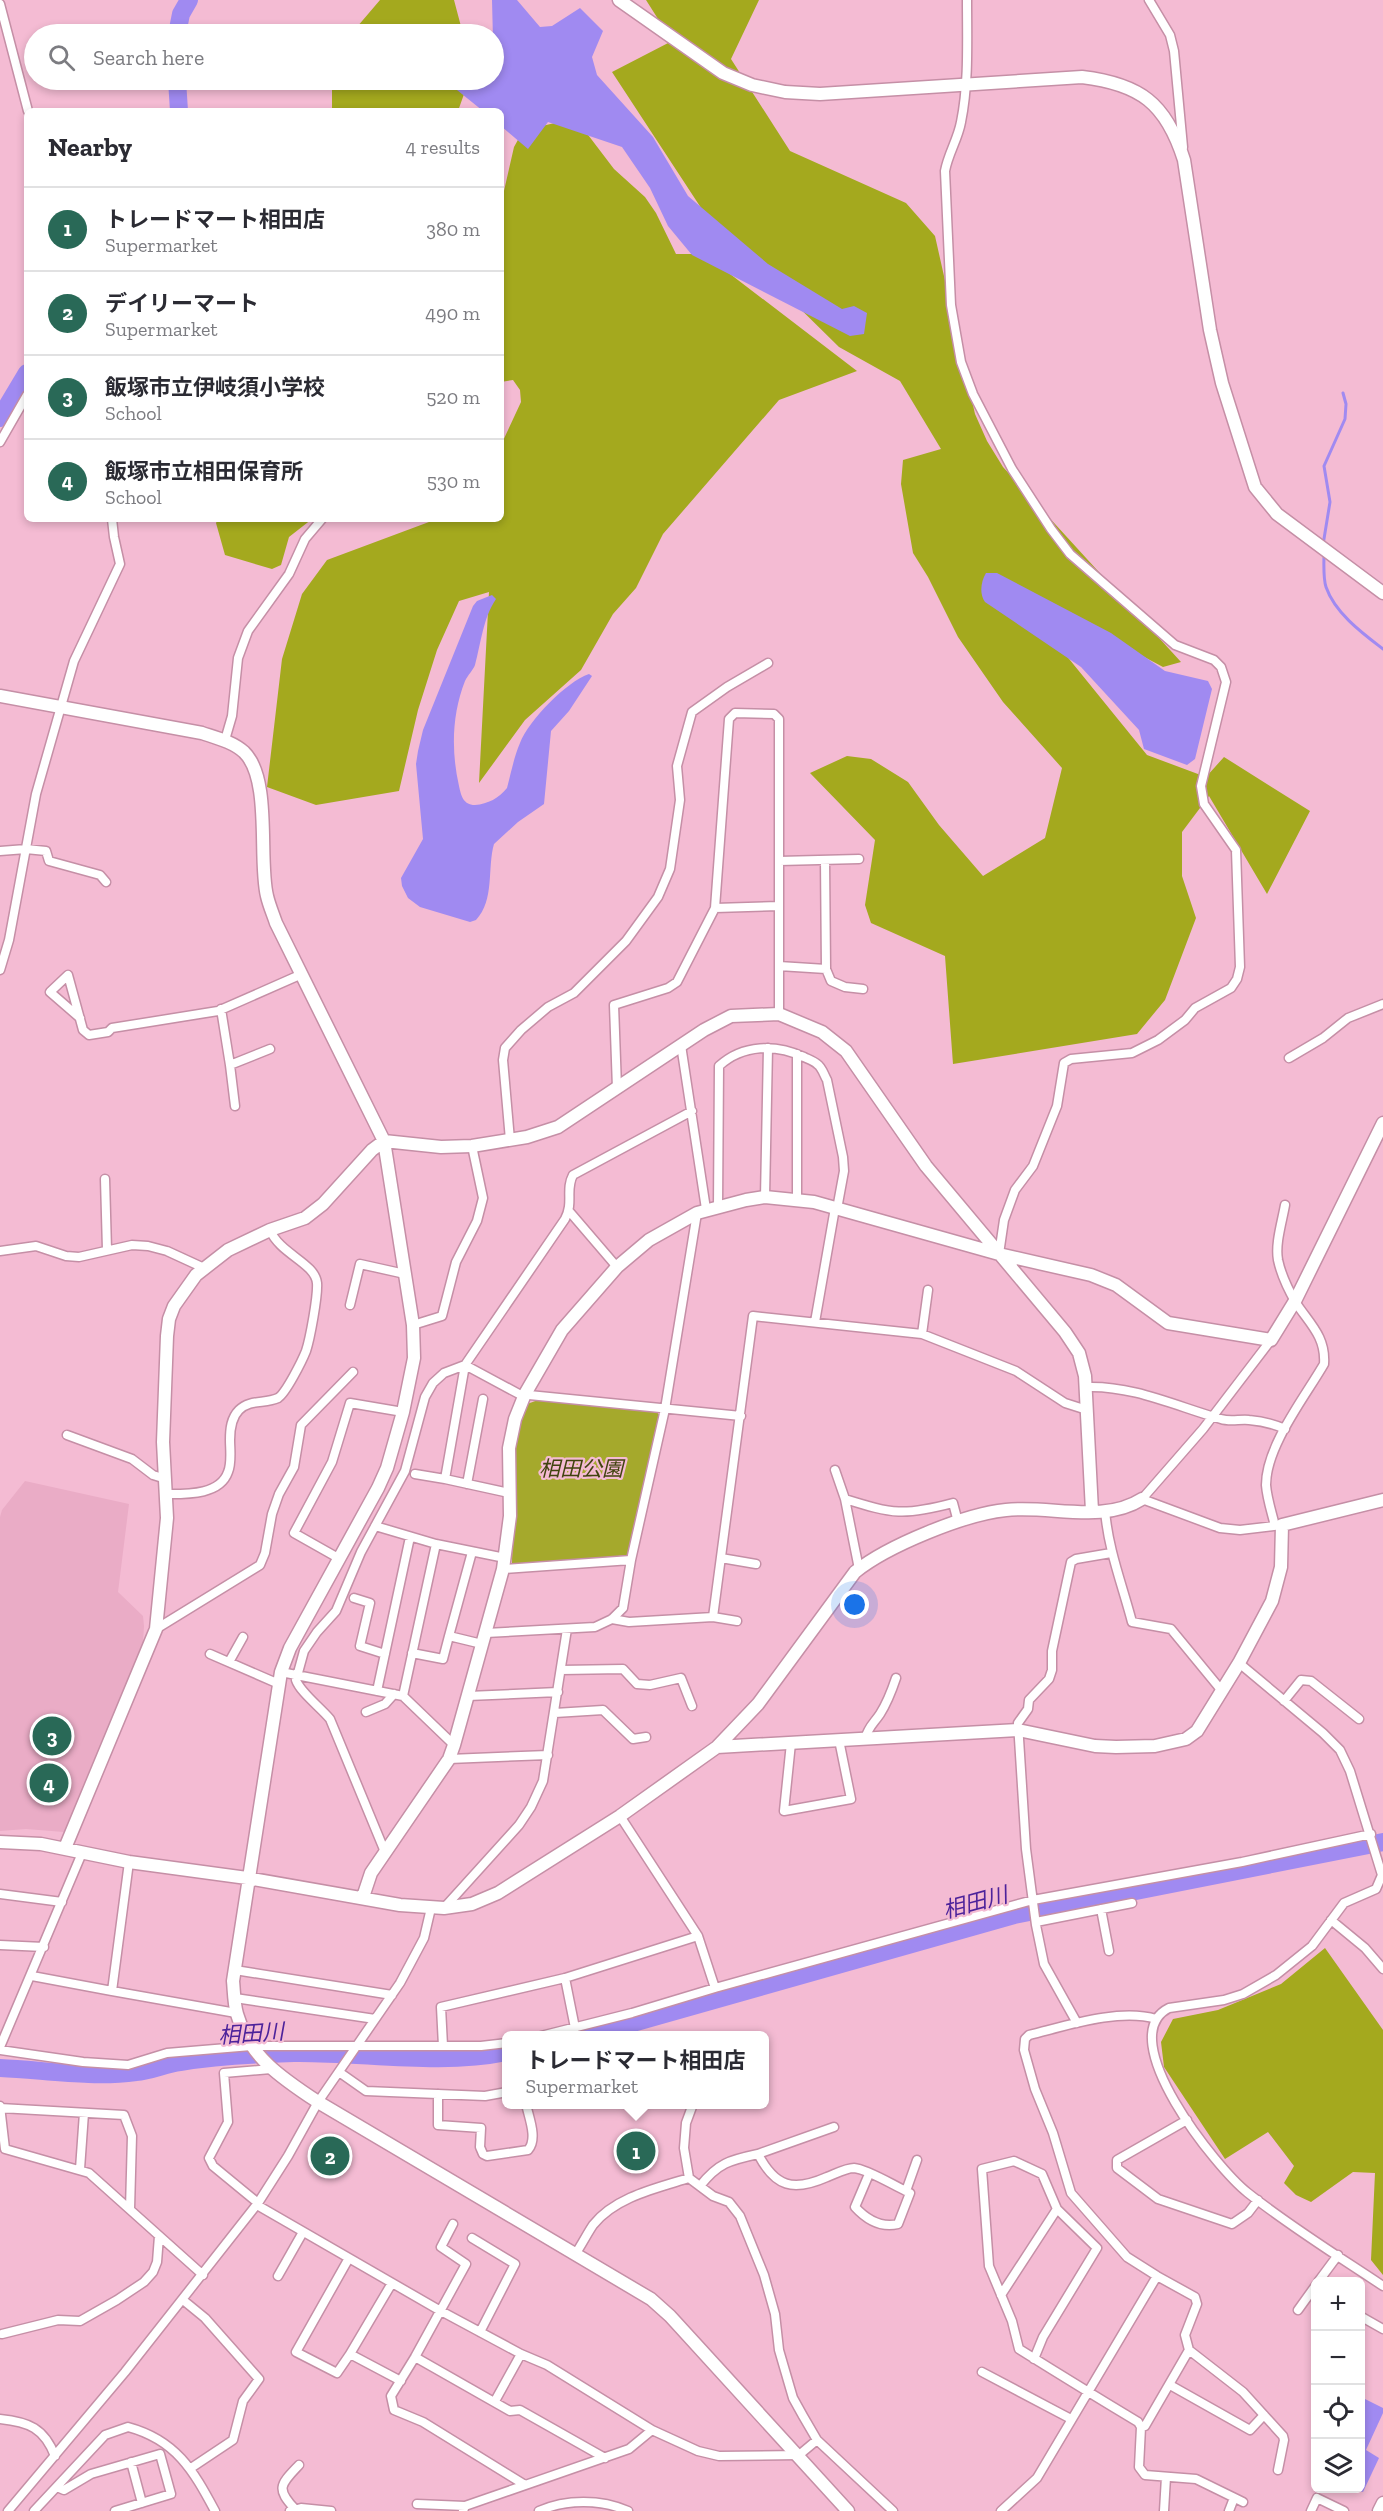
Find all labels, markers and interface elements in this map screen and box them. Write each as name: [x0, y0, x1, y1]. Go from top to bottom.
search box: [24, 24, 504, 90]
icon: search: [45, 41, 78, 74]
text: Search here: [93, 44, 204, 71]
text: Nearby: [48, 131, 132, 163]
text: 4 results: [405, 135, 480, 159]
text: トレードマート相田店: [105, 206, 325, 233]
text: 1: [63, 217, 72, 241]
text: 380 m: [426, 217, 480, 241]
text: Supermarket: [105, 233, 218, 257]
text: デイリーマート: [105, 290, 259, 317]
text: 2: [62, 301, 73, 325]
text: 490 m: [425, 301, 480, 325]
text: Supermarket: [105, 317, 218, 341]
text: 飯塚市立伊岐須小学校: [105, 374, 325, 401]
text: 3: [62, 385, 73, 409]
text: 520 m: [426, 385, 480, 409]
text: School: [105, 401, 162, 425]
text: 飯塚市立相田保育所: [105, 458, 303, 485]
text: 4: [62, 469, 73, 493]
text: 530 m: [427, 469, 480, 493]
text: School: [105, 485, 162, 509]
park label: 相田公園: [539, 1456, 626, 1481]
your location: [840, 1590, 869, 1619]
pin: 3: [32, 1714, 72, 1758]
pin: 4: [29, 1760, 68, 1806]
water label: 相田川: [940, 1880, 1012, 1924]
water label: 相田川: [217, 2018, 287, 2049]
popup: [502, 2031, 769, 2109]
text: トレードマート相田店: [525, 2047, 746, 2074]
text: Supermarket: [525, 2074, 638, 2098]
pin: 1: [616, 2128, 656, 2174]
pin: 2: [310, 2134, 350, 2178]
map controls: [1311, 2277, 1365, 2493]
button: +: [1311, 2277, 1365, 2331]
button: −: [1311, 2331, 1365, 2385]
button: locate: [1311, 2385, 1365, 2439]
button: layers: [1311, 2439, 1365, 2493]

